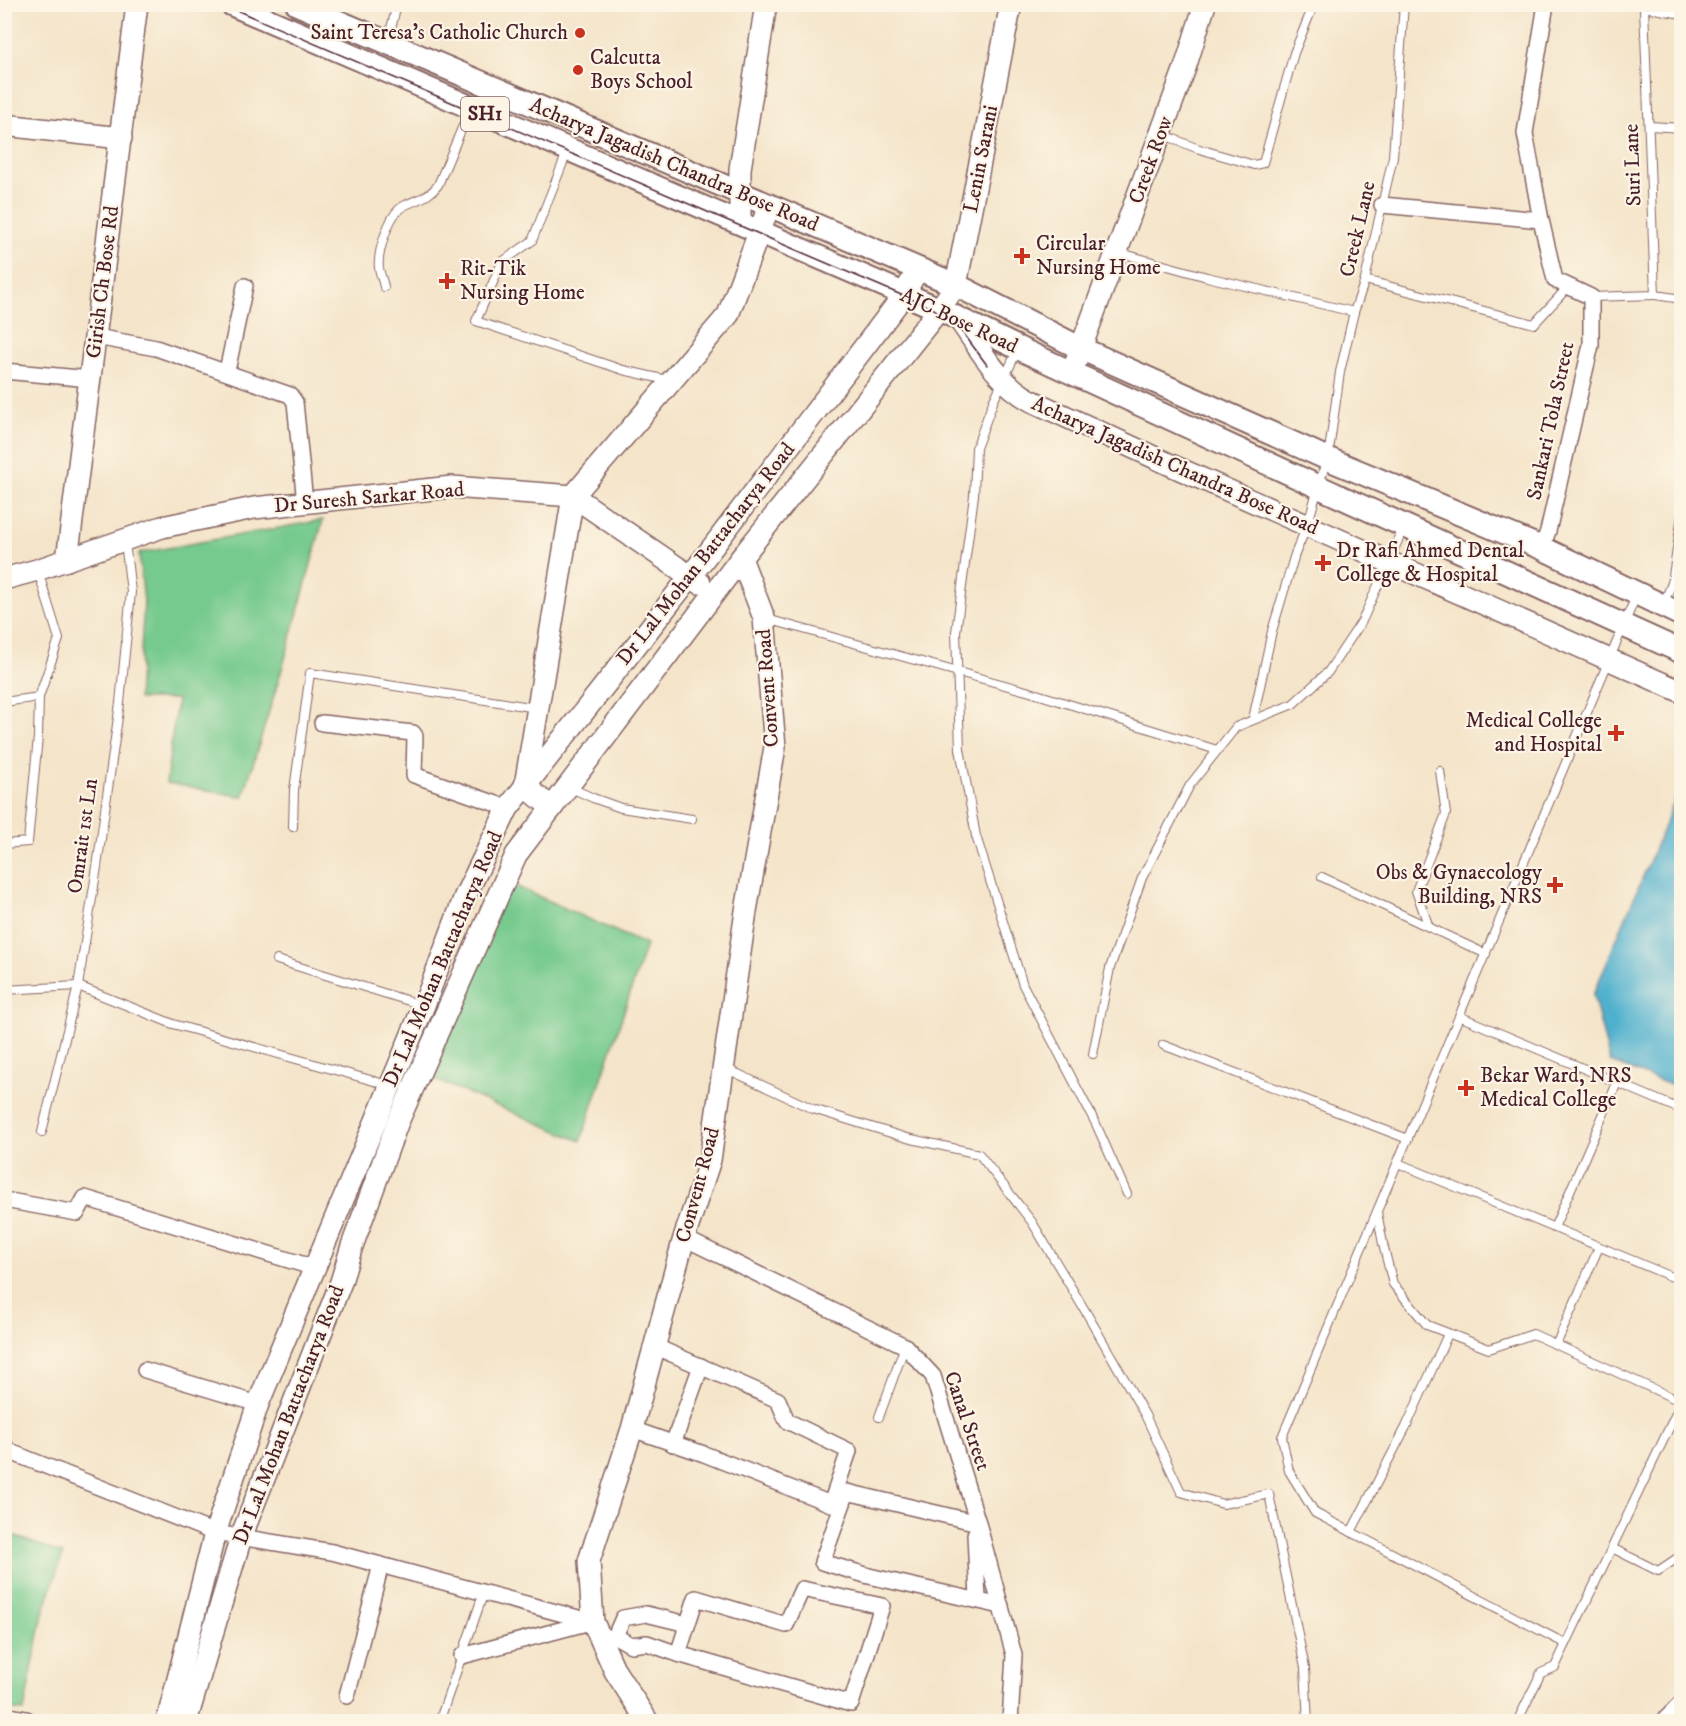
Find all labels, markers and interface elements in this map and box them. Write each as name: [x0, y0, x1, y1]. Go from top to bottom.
place label: Saint Teresa's Catholic Church: [310, 20, 568, 46]
marker: Saint Teresa's Catholic Church: [573, 26, 587, 40]
place label: Calcutta Boys School: [590, 45, 693, 95]
marker: Calcutta Boys School: [571, 63, 585, 77]
street label: Acharya Jagadish Chandra Bose Road: [525, 92, 823, 238]
road number: SH1: [461, 97, 509, 131]
street label: Lenin Sarani: [958, 103, 1004, 215]
street label: Creek Row: [1123, 112, 1179, 207]
street label: Suri Lane: [1619, 123, 1647, 207]
street label: Creek Lane: [1334, 178, 1382, 279]
street label: Girish Ch Bose Rd: [81, 204, 125, 360]
place label: Circular Nursing Home: [1036, 231, 1161, 281]
marker: Circular Nursing Home: [1013, 247, 1031, 265]
place label: Rit-Tik Nursing Home: [460, 256, 585, 306]
marker: Rit-Tik Nursing Home: [438, 272, 456, 290]
street label: AJC Bose Road: [896, 282, 1022, 360]
street label: Sankari Tola Street: [1522, 339, 1581, 503]
street label: Acharya Jagadish Chandra Bose Road: [1027, 391, 1323, 541]
street label: Dr Lal Mohan Battacharya Road: [611, 437, 801, 671]
street label: Dr Suresh Sarkar Road: [273, 477, 466, 519]
place label: Dr Rafi Ahmed Dental College & Hospital: [1336, 538, 1525, 588]
marker: Dr Rafi Ahmed Dental College & Hospital: [1314, 554, 1332, 572]
street label: Convent Road: [751, 627, 785, 748]
place label: Medical College and Hospital: [1465, 708, 1603, 758]
marker: Medical College and Hospital: [1607, 724, 1625, 742]
street label: Omrait 1st Ln: [62, 777, 104, 895]
street label: Dr Lal Mohan Battacharya Road: [377, 827, 509, 1091]
place label: Obs & Gynaecology Building, NRS: [1376, 860, 1543, 910]
marker: Obs & Gynaecology Building, NRS: [1546, 876, 1564, 894]
place label: Bekar Ward, NRS Medical College: [1480, 1063, 1631, 1113]
marker: Bekar Ward, NRS Medical College: [1457, 1079, 1475, 1097]
street label: Convent Road: [670, 1124, 726, 1246]
street label: Dr Lal Mohan Battacharya Road: [227, 1281, 351, 1548]
street label: Canal Street: [938, 1368, 996, 1474]

